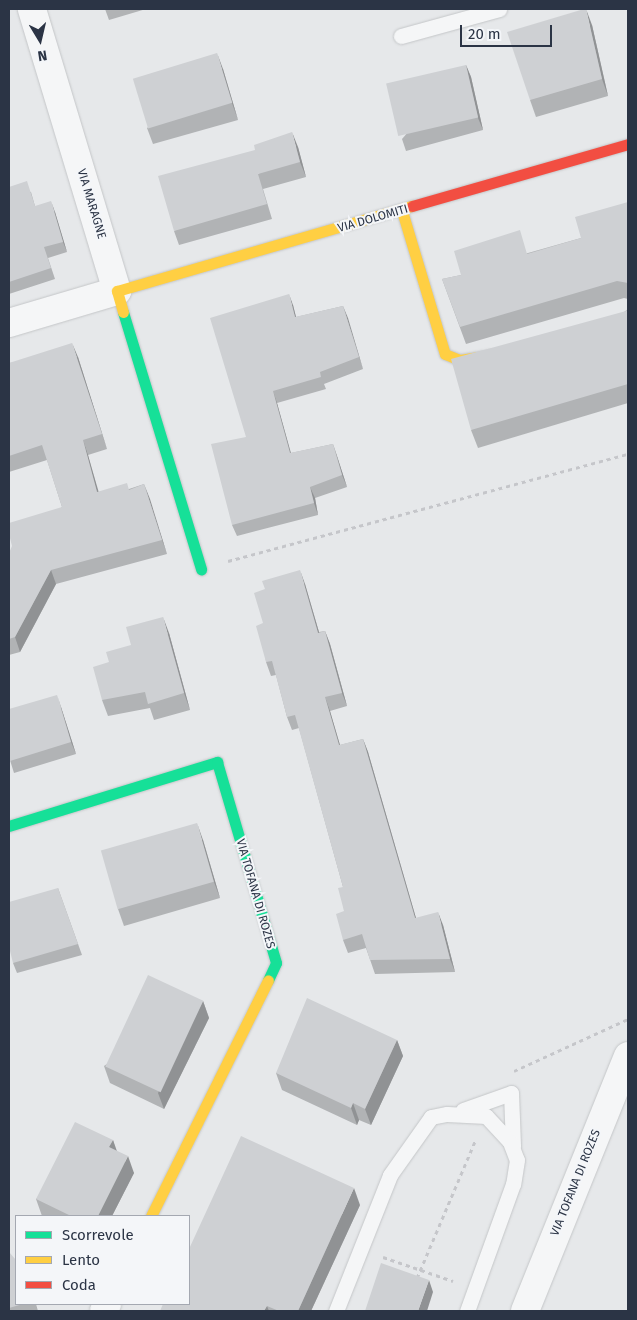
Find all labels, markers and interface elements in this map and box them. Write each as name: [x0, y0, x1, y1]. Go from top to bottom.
north arrow: [15, 15, 65, 65]
scale bar: [462, 15, 554, 47]
text: 20 m: [468, 25, 501, 43]
text: N: [37, 46, 48, 64]
street label: VIA MARAGNE: [73, 167, 109, 241]
street label: VIA DOLOMITI: [336, 202, 410, 236]
street label: VIA TOFANA DI ROZES: [232, 837, 278, 951]
street label: VIA TOFANA DI ROZES: [548, 1128, 604, 1238]
legend: [15, 1215, 190, 1305]
text: Scorrevole: [62, 1226, 134, 1244]
text: Lento: [62, 1251, 100, 1269]
text: Coda: [62, 1276, 96, 1294]

